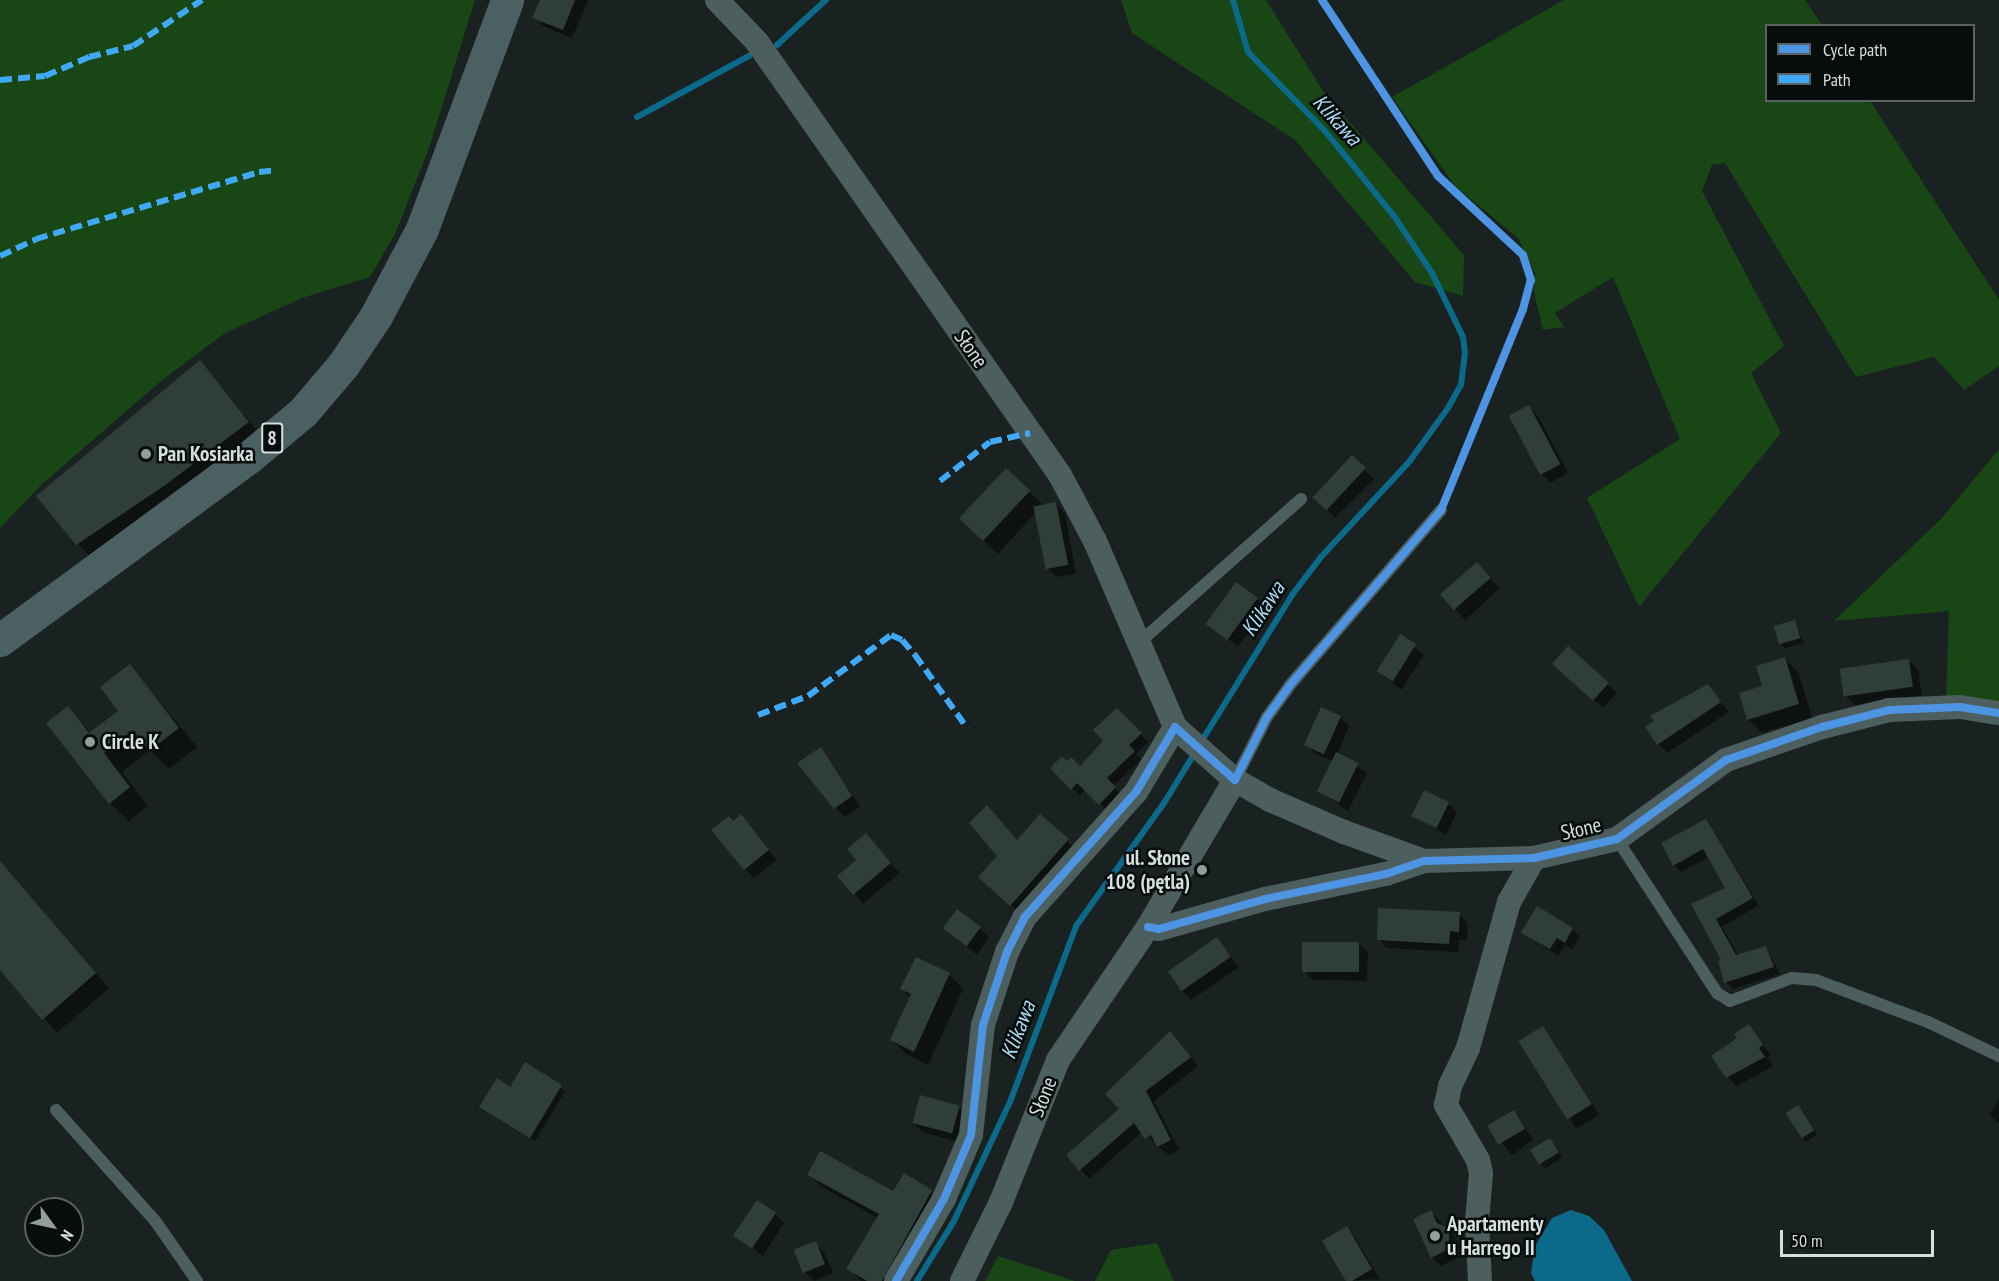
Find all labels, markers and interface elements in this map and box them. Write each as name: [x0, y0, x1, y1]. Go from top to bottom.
legend: [1765, 24, 1975, 102]
text: Cycle path: [1823, 38, 1887, 61]
text: Path: [1823, 68, 1851, 91]
water label: Klikawa: [1307, 89, 1367, 151]
street label: Słone: [949, 325, 993, 373]
road number: 8: [260, 421, 284, 455]
place label: Pan Kosiarka: [158, 441, 254, 467]
marker: Pan Kosiarka: [139, 447, 153, 461]
water label: Klikawa: [1236, 577, 1290, 641]
place label: Circle K: [102, 729, 159, 755]
marker: Circle K: [83, 735, 97, 749]
street label: Słone: [1558, 812, 1604, 846]
place label: ul. Słone 108 (pętla): [1106, 845, 1190, 895]
marker: ul. Słone 108 (pętla): [1195, 863, 1209, 877]
water label: Klikawa: [995, 997, 1041, 1063]
street label: Słone: [1024, 1073, 1062, 1121]
north arrow: [24, 1197, 84, 1257]
place label: Apartamenty u Harrego II: [1447, 1211, 1543, 1261]
scale bar: [1783, 1218, 1938, 1256]
text: N: [57, 1227, 78, 1245]
marker: Apartamenty u Harrego II: [1428, 1229, 1442, 1243]
text: 50 m: [1791, 1229, 1823, 1252]

